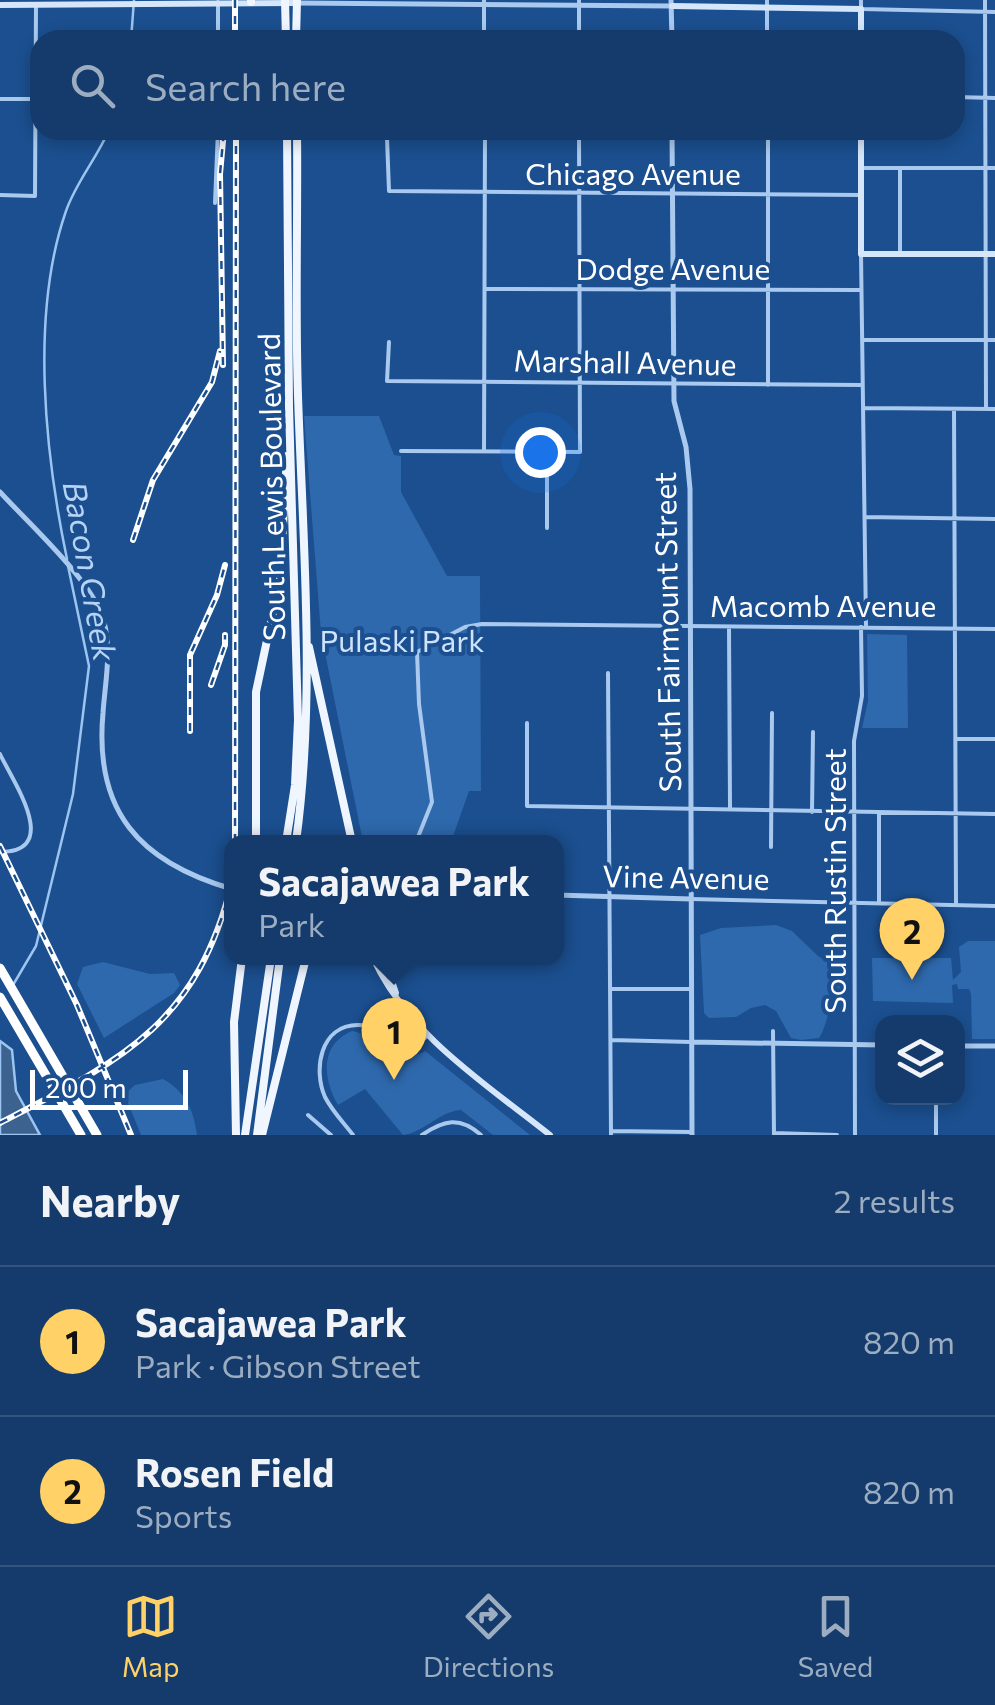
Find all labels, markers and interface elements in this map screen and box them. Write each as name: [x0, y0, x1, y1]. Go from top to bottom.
search box: [30, 30, 965, 140]
icon: search: [65, 58, 120, 113]
text: Search here: [145, 62, 346, 109]
street label: Chicago Avenue: [525, 154, 741, 191]
street label: Dodge Avenue: [576, 249, 770, 286]
street label: South Lewis Boulevard: [249, 333, 291, 641]
street label: Marshall Avenue: [513, 341, 737, 381]
your location: [515, 427, 566, 478]
street label: South Fairmount Street: [645, 472, 687, 792]
water label: Bacon Creek: [55, 478, 127, 665]
street label: Macomb Avenue: [710, 586, 936, 623]
park label: Pulaski Park: [319, 621, 485, 658]
street label: South Rustin Street: [815, 748, 852, 1014]
popup: [224, 835, 564, 965]
street label: Vine Avenue: [602, 856, 770, 896]
text: Sacajawea Park: [258, 857, 530, 904]
pin: 2: [880, 898, 944, 980]
text: Park: [258, 904, 325, 944]
pin: 1: [362, 998, 426, 1080]
map controls: [875, 1015, 965, 1105]
button: layers: [875, 1015, 965, 1105]
scale bar: [30, 1065, 188, 1110]
text: 200 m: [45, 1070, 127, 1104]
text: Nearby: [40, 1174, 180, 1226]
text: 2 results: [834, 1180, 955, 1220]
text: Sacajawea Park: [135, 1298, 407, 1345]
text: 1: [65, 1321, 80, 1361]
text: 820 m: [863, 1321, 955, 1361]
text: Park · Gibson Street: [135, 1345, 421, 1385]
text: Rosen Field: [135, 1448, 334, 1495]
text: 2: [63, 1471, 82, 1511]
text: 820 m: [863, 1471, 955, 1511]
text: Sports: [135, 1495, 232, 1535]
tab: Map: [122, 1589, 179, 1683]
tab: Directions: [423, 1589, 554, 1683]
tab: Saved: [798, 1589, 873, 1683]

